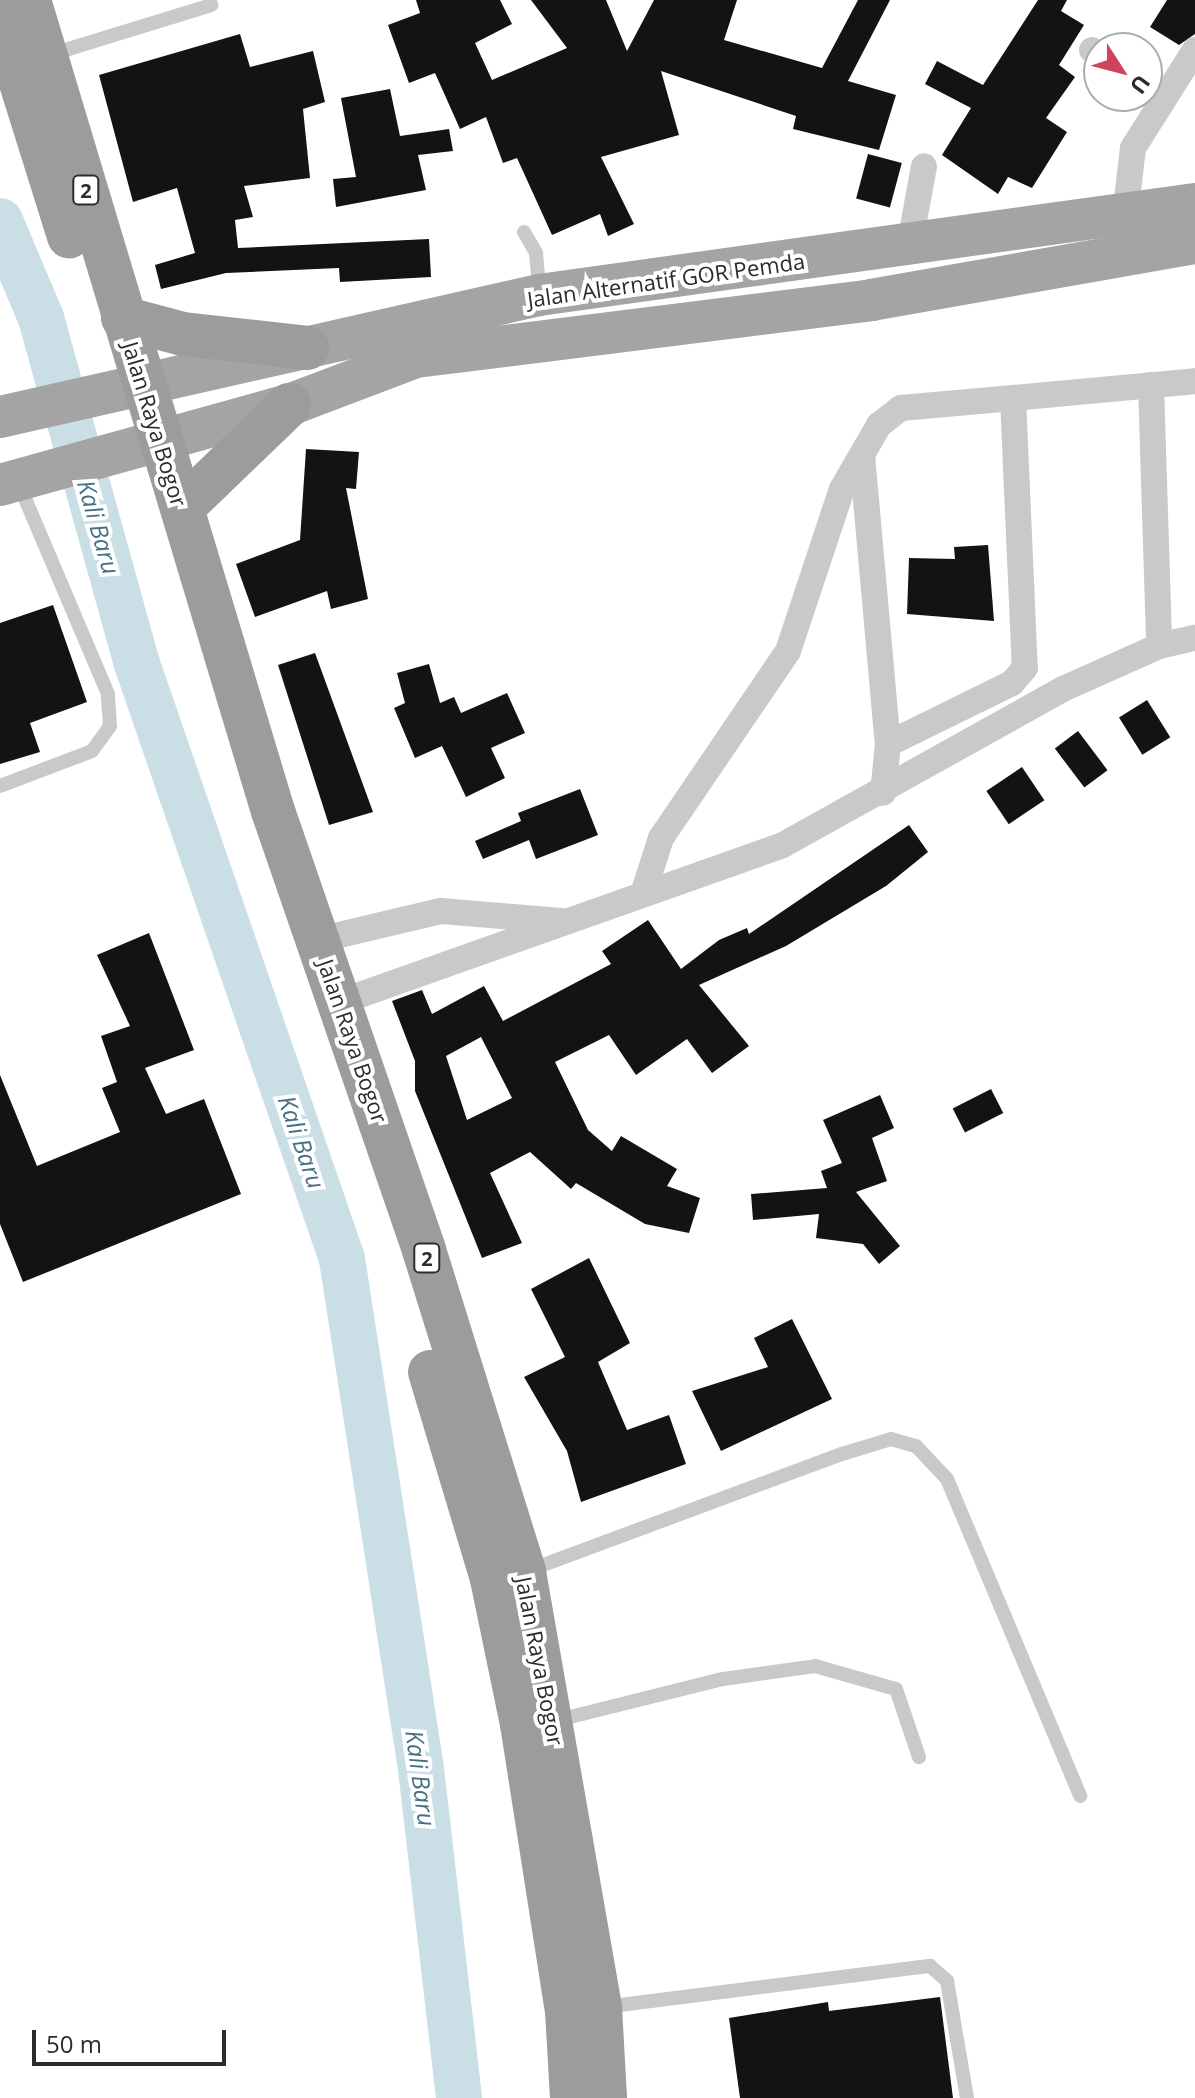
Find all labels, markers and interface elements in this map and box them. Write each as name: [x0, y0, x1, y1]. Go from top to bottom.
north arrow: [1083, 32, 1163, 112]
text: U: [1124, 69, 1158, 100]
road number: 2: [72, 174, 100, 206]
street label: Jalan Alternatif GOR Pemda: [526, 247, 806, 313]
street label: Jalan Raya Bogor: [117, 338, 193, 510]
water label: Kali Baru: [72, 477, 126, 577]
street label: Jalan Raya Bogor: [313, 956, 393, 1126]
water label: Kali Baru: [273, 1092, 331, 1192]
road number: 2: [413, 1242, 441, 1274]
street label: Jalan Raya Bogor: [511, 1574, 569, 1748]
water label: Kali Baru: [400, 1728, 442, 1828]
scale bar: [36, 2014, 230, 2064]
text: 50 m: [46, 2027, 102, 2060]

